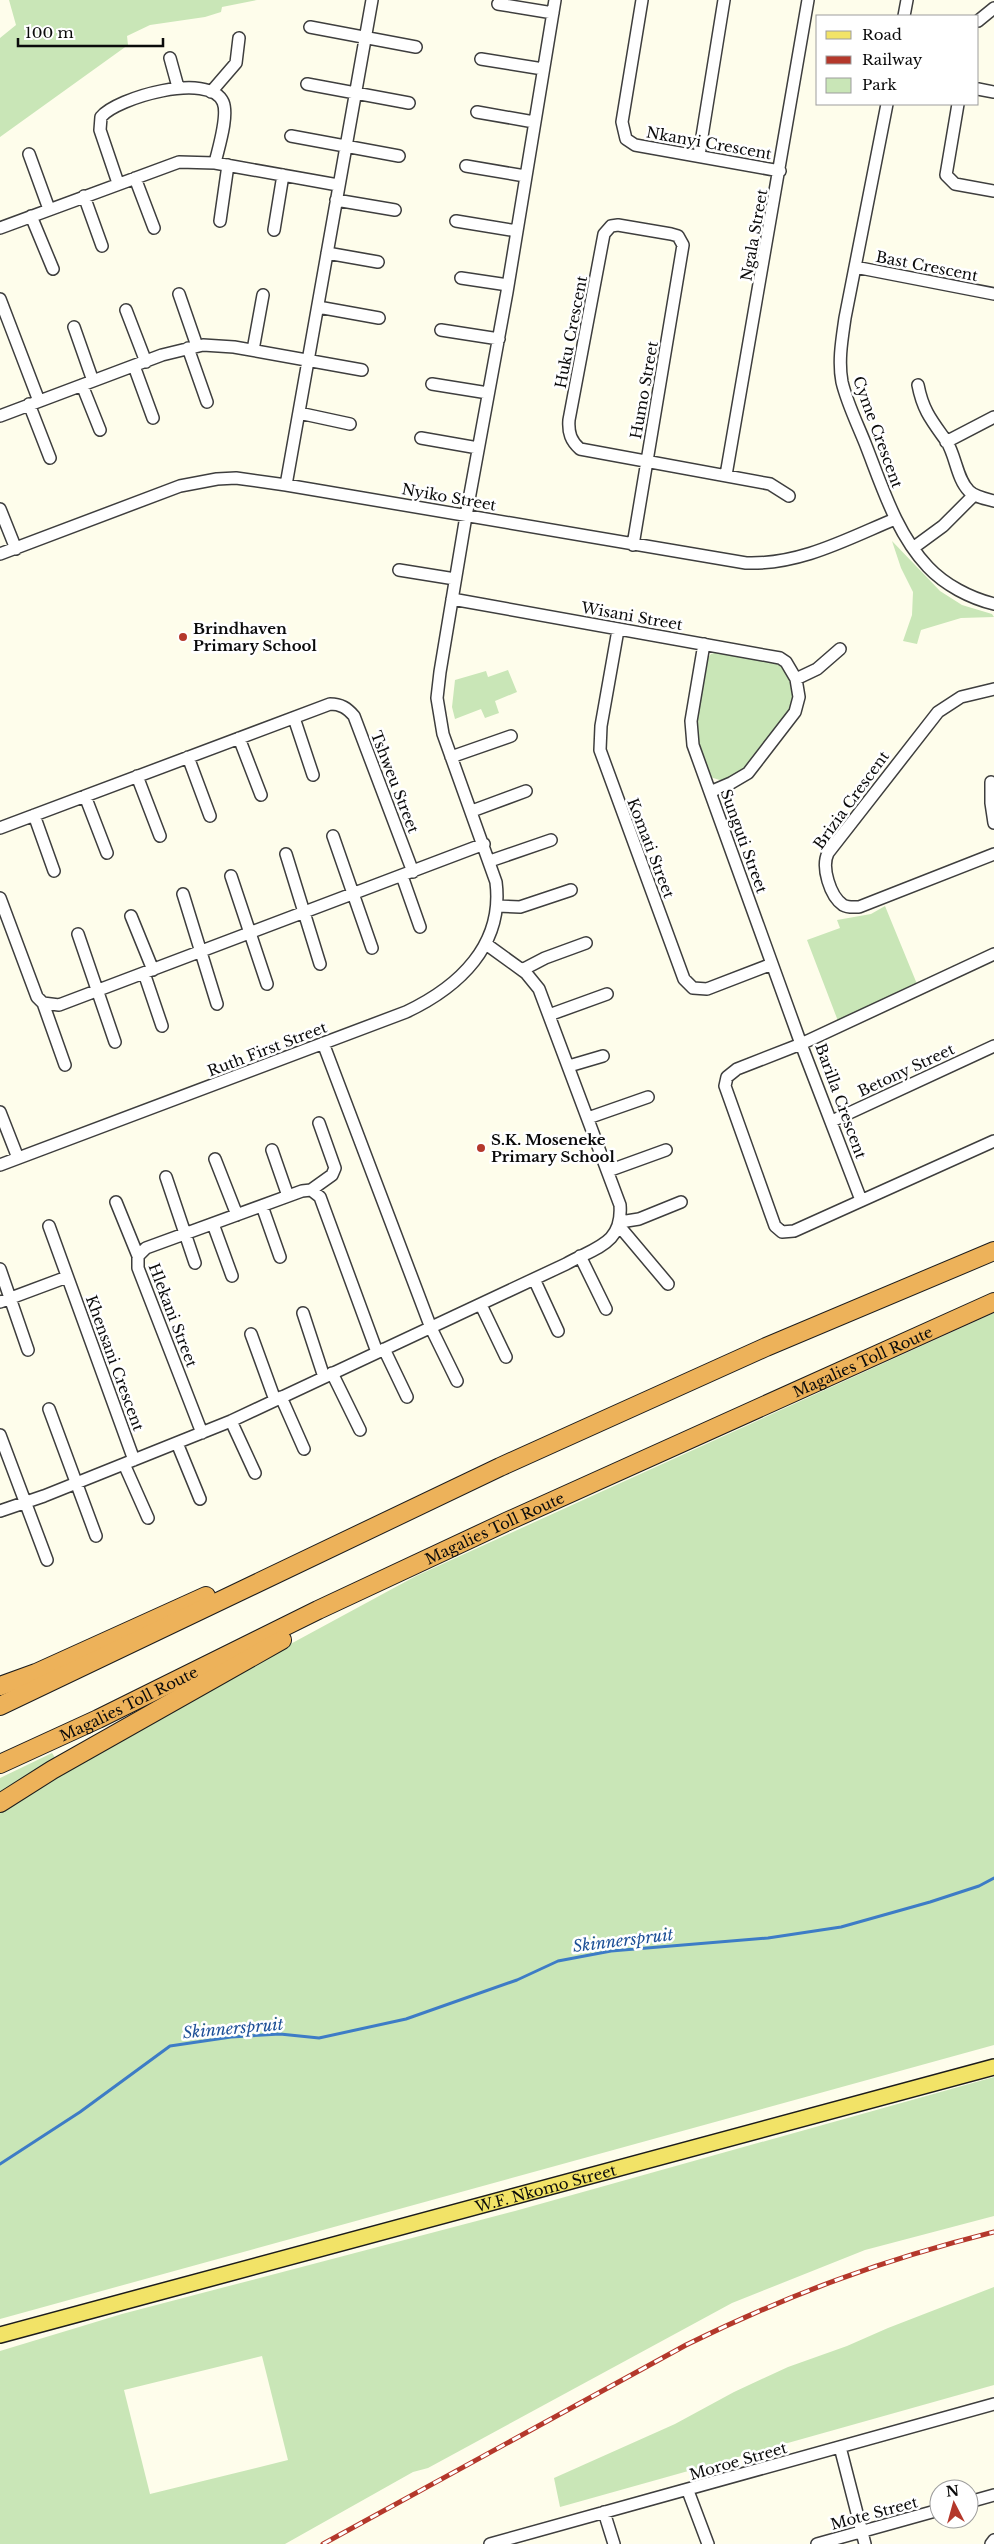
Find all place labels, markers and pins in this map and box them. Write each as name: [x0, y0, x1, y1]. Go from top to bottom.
place label: Brindhaven Primary School: [193, 619, 317, 655]
marker: Brindhaven Primary School: [177, 631, 189, 643]
place label: S.K. Moseneke Primary School: [491, 1130, 615, 1166]
marker: S.K. Moseneke Primary School: [475, 1142, 487, 1154]

